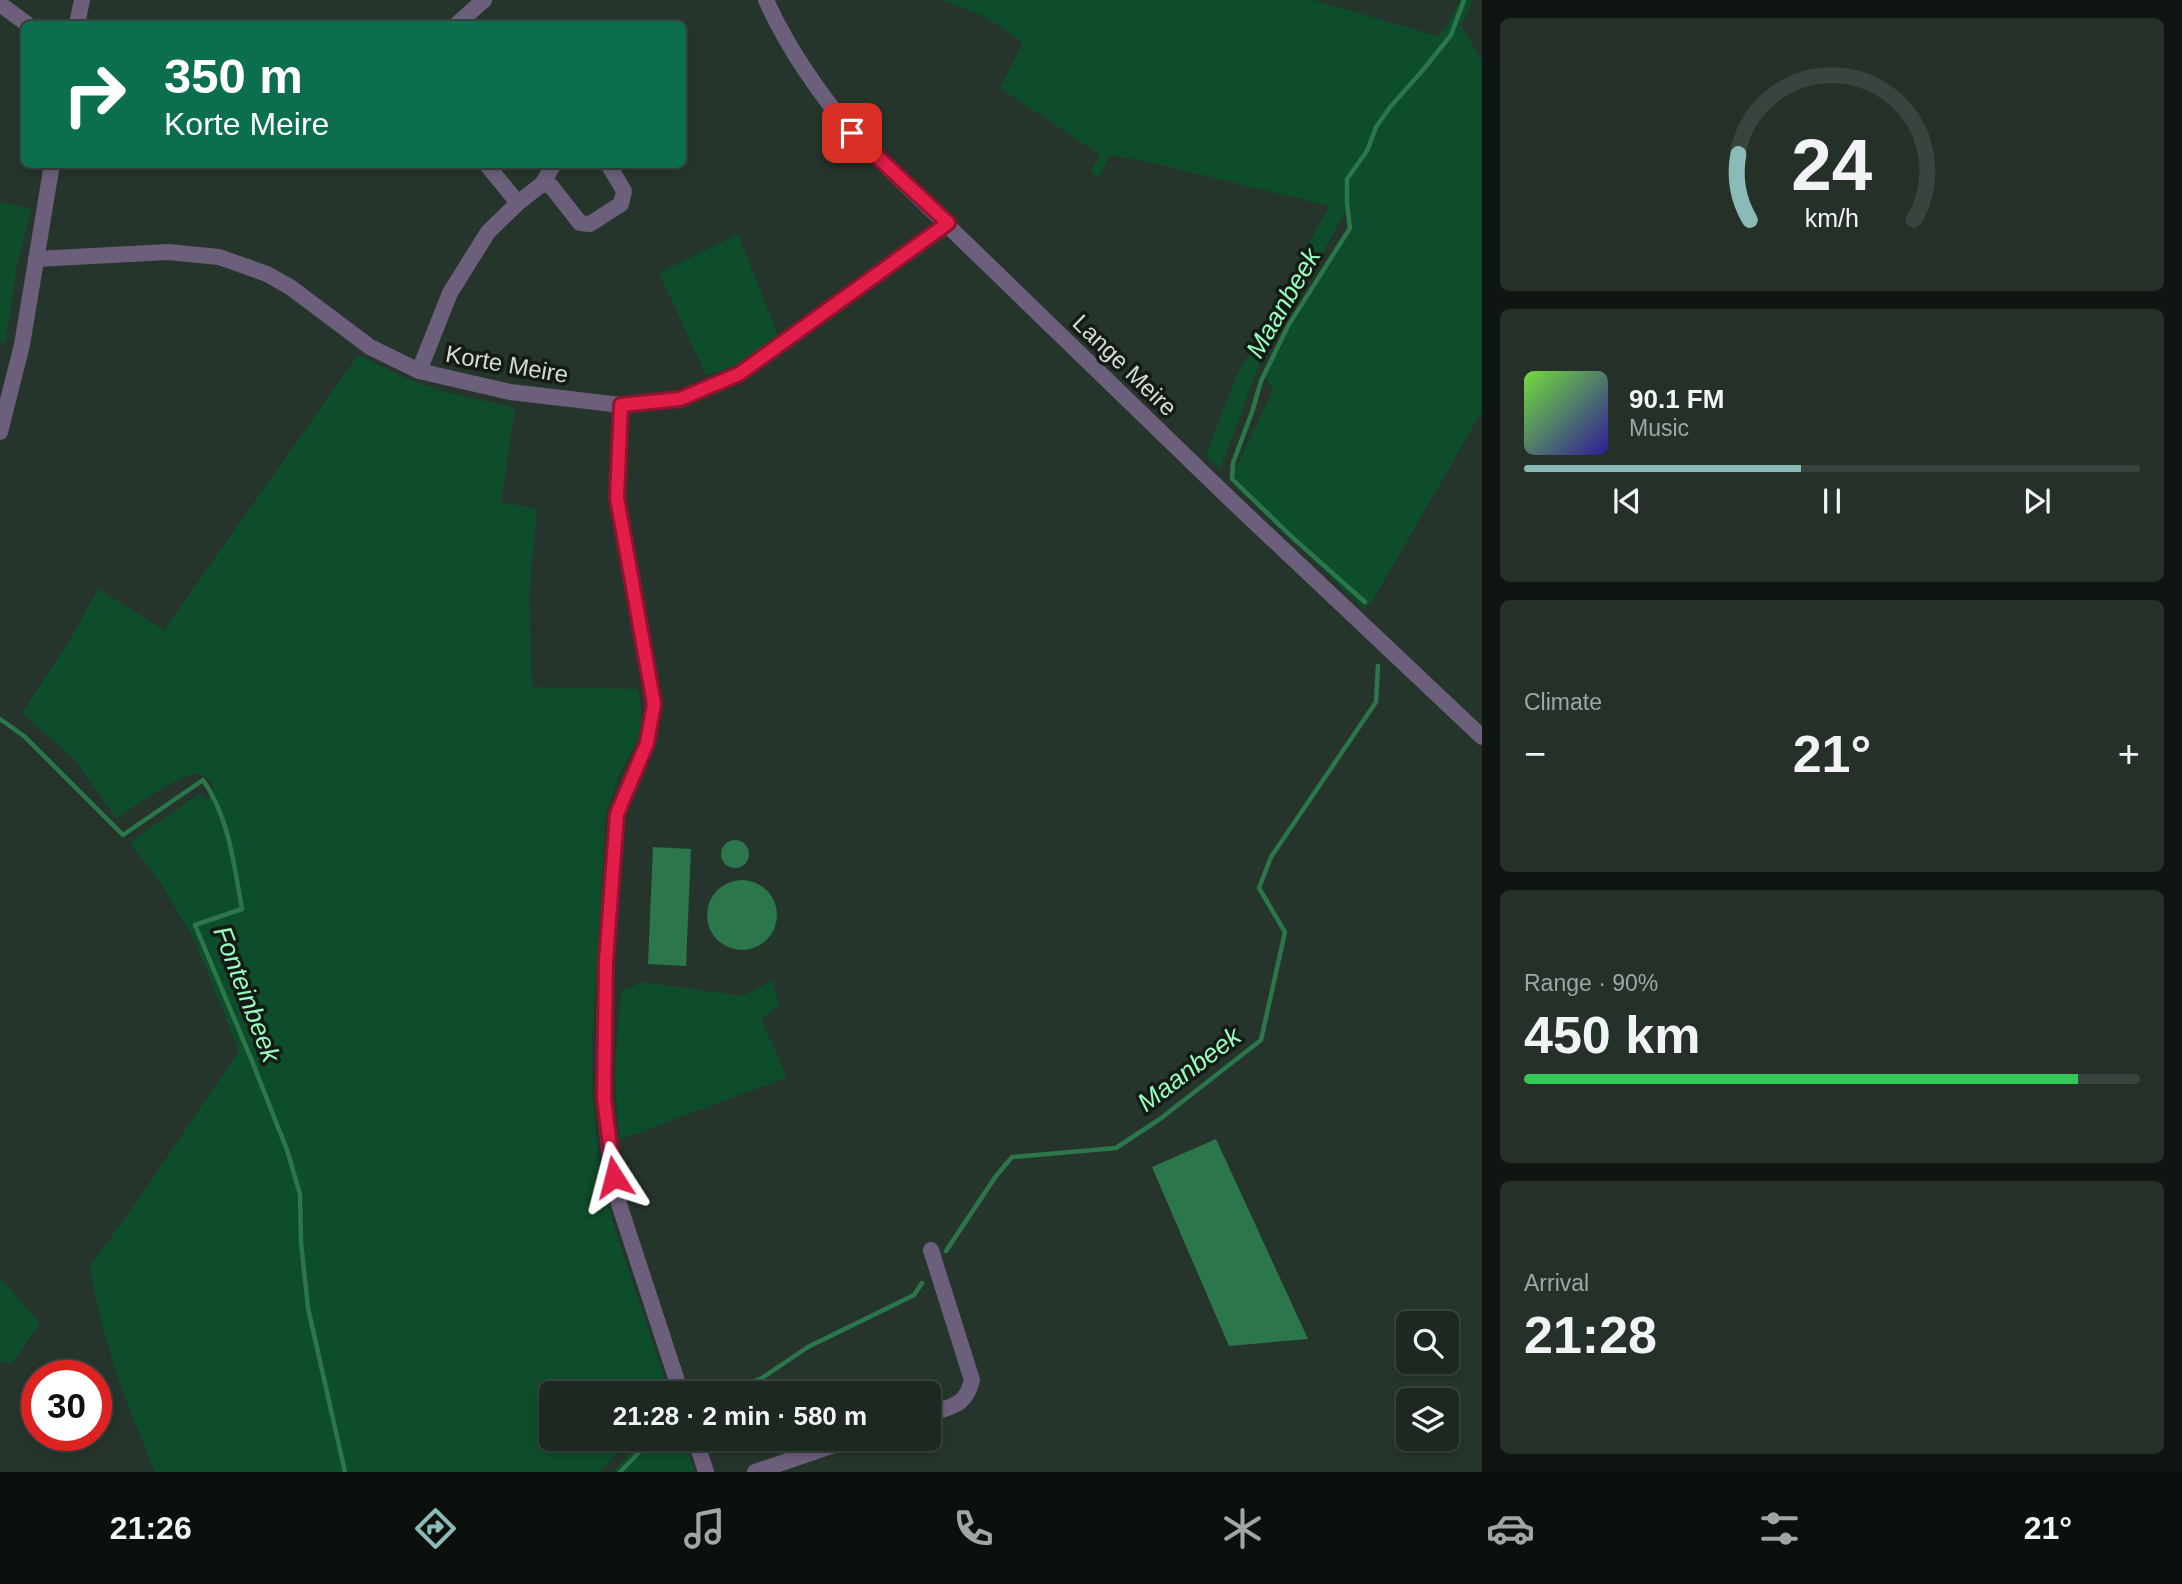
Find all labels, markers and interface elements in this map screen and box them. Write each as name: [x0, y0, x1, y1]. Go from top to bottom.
icon: right: [49, 49, 140, 140]
text: 350 m: [164, 49, 303, 103]
pin: [822, 103, 882, 163]
text: Korte Meire: [164, 106, 329, 142]
icon: arrive: [833, 114, 871, 152]
text: 24: [1792, 125, 1873, 206]
text: km/h: [1805, 204, 1859, 232]
water label: Maanbeek: [1240, 241, 1327, 363]
street label: Lange Meire: [1068, 309, 1182, 421]
street label: Korte Meire: [444, 340, 570, 388]
text: 90.1 FM: [1629, 384, 1724, 414]
text: Music: [1629, 415, 1689, 441]
icon: previous: [1608, 482, 1646, 520]
icon: pause: [1813, 482, 1851, 520]
icon: next: [2018, 482, 2056, 520]
text: Climate: [1524, 689, 1602, 715]
text: 21°: [1793, 725, 1871, 783]
text: −: [1524, 733, 1546, 775]
text: +: [2118, 733, 2140, 775]
water label: Fonteinbeek: [207, 922, 287, 1068]
text: Range · 90%: [1524, 970, 1658, 996]
text: 450 km: [1524, 1006, 1700, 1064]
water label: Maanbeek: [1131, 1019, 1248, 1118]
position arrow: [577, 1140, 651, 1214]
text: Arrival: [1524, 1270, 1589, 1296]
text: 21:28: [1524, 1306, 1657, 1364]
map controls: [1396, 1311, 1459, 1451]
button: search: [1396, 1311, 1459, 1374]
speed limit sign: 30: [21, 1360, 112, 1451]
button: layers: [1396, 1388, 1459, 1451]
text: 21:28 · 2 min · 580 m: [613, 1401, 867, 1431]
icon: directions: [411, 1504, 460, 1553]
icon: music: [680, 1504, 729, 1553]
icon: phone: [949, 1504, 998, 1553]
icon: climate: [1218, 1504, 1267, 1553]
icon: car: [1486, 1504, 1535, 1553]
icon: filters: [1755, 1504, 1804, 1553]
text: 21:26: [110, 1510, 192, 1546]
text: 21°: [2024, 1510, 2072, 1546]

